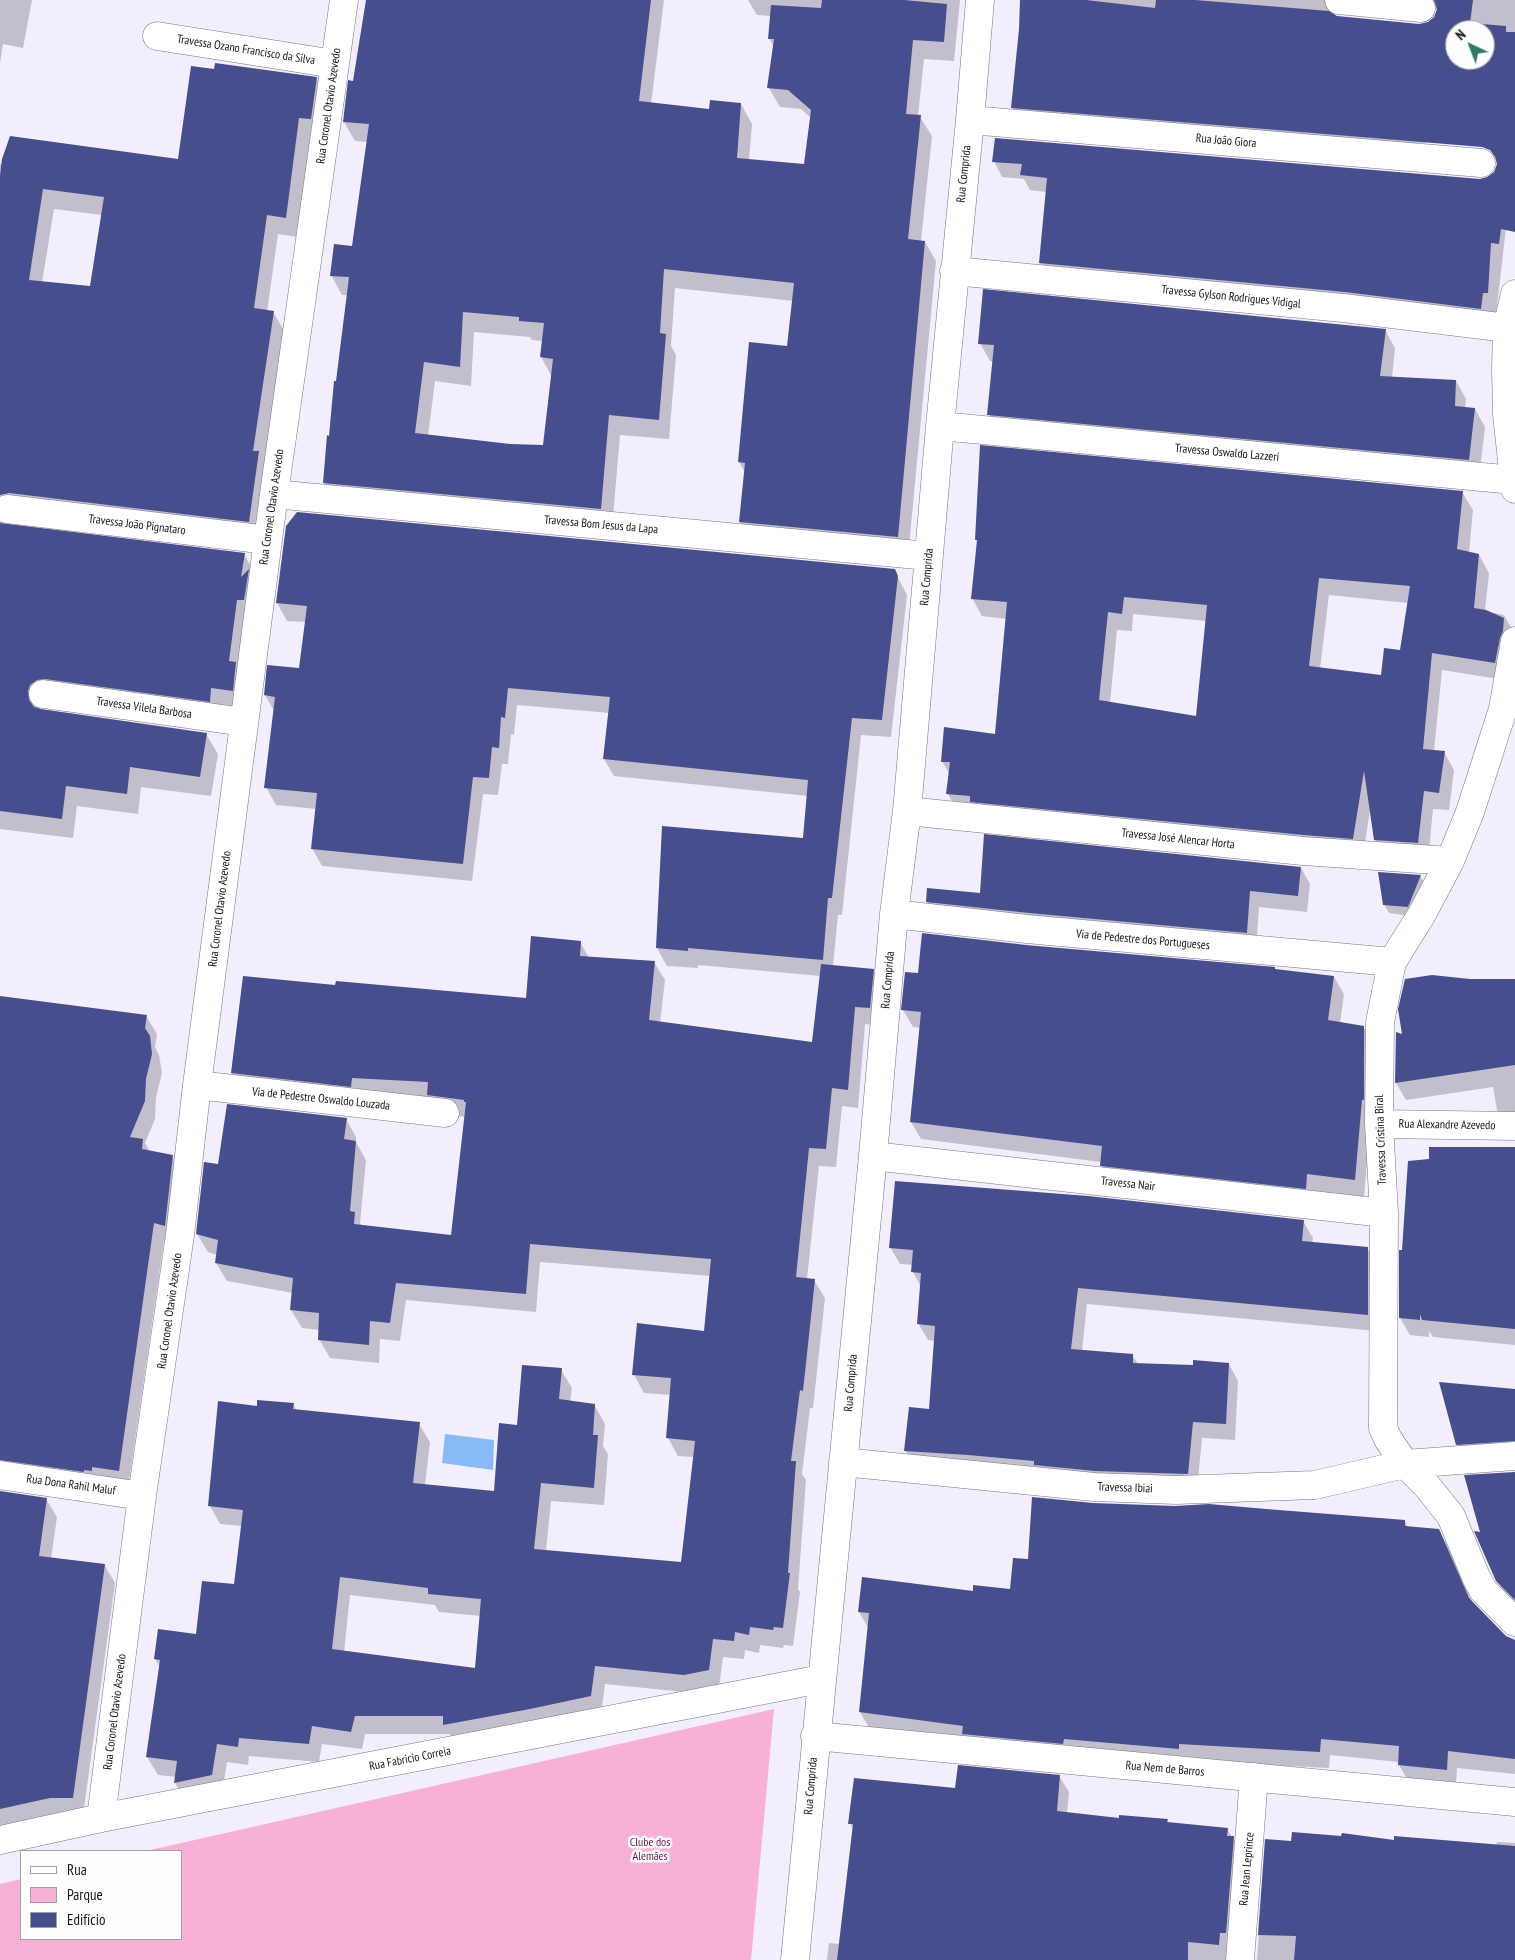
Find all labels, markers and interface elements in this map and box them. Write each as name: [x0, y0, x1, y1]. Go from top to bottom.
north arrow: [1445, 20, 1495, 70]
text: N: [1452, 26, 1469, 44]
street label: Travessa Ozano Francisco da Silva: [176, 32, 316, 68]
street label: Rua Coronel Otavio Azevedo: [314, 47, 344, 165]
street label: Rua João Giora: [1195, 131, 1257, 151]
street label: Rua Comprida: [954, 145, 974, 203]
street label: Travessa Gylson Rodrigues Vidigal: [1161, 283, 1301, 311]
street label: Travessa Oswaldo Lazzeri: [1174, 441, 1280, 465]
street label: Rua Coronel Otavio Azevedo: [257, 448, 287, 566]
street label: Travessa João Pignataro: [88, 512, 186, 538]
street label: Travessa Bom Jesus da Lapa: [543, 513, 659, 537]
street label: Rua Comprida: [917, 548, 937, 606]
street label: Travessa Vilela Barbosa: [95, 694, 193, 722]
street label: Travessa José Alencar Horta: [1121, 826, 1235, 852]
street label: Rua Coronel Otavio Azevedo: [206, 850, 234, 968]
street label: Via de Pedestre dos Portugueses: [1076, 927, 1210, 953]
street label: Rua Comprida: [878, 951, 898, 1009]
street label: Via de Pedestre Oswaldo Louzada: [251, 1085, 391, 1113]
street label: Travessa Cristina Biral: [1372, 1095, 1390, 1185]
street label: Rua Alexandre Azevedo: [1398, 1117, 1496, 1133]
street label: Travessa Nair: [1100, 1174, 1156, 1194]
street label: Rua Coronel Otavio Azevedo: [155, 1252, 185, 1370]
street label: Rua Comprida: [841, 1354, 861, 1412]
street label: Rua Dona Rahil Maluf: [26, 1472, 116, 1498]
street label: Travessa Ibiai: [1097, 1480, 1153, 1496]
street label: Rua Coronel Otavio Azevedo: [101, 1653, 129, 1771]
street label: Rua Fabricio Correia: [368, 1744, 452, 1774]
street label: Rua Comprida: [801, 1757, 821, 1815]
street label: Rua Nem de Barros: [1125, 1758, 1205, 1780]
street label: Rua Jean Leprince: [1237, 1832, 1257, 1906]
park label: Clube dos Alemães: [630, 1836, 670, 1864]
legend: [20, 1850, 182, 1940]
text: Rua: [67, 1860, 87, 1879]
text: Parque: [67, 1885, 103, 1904]
text: Edifício: [67, 1910, 105, 1929]

